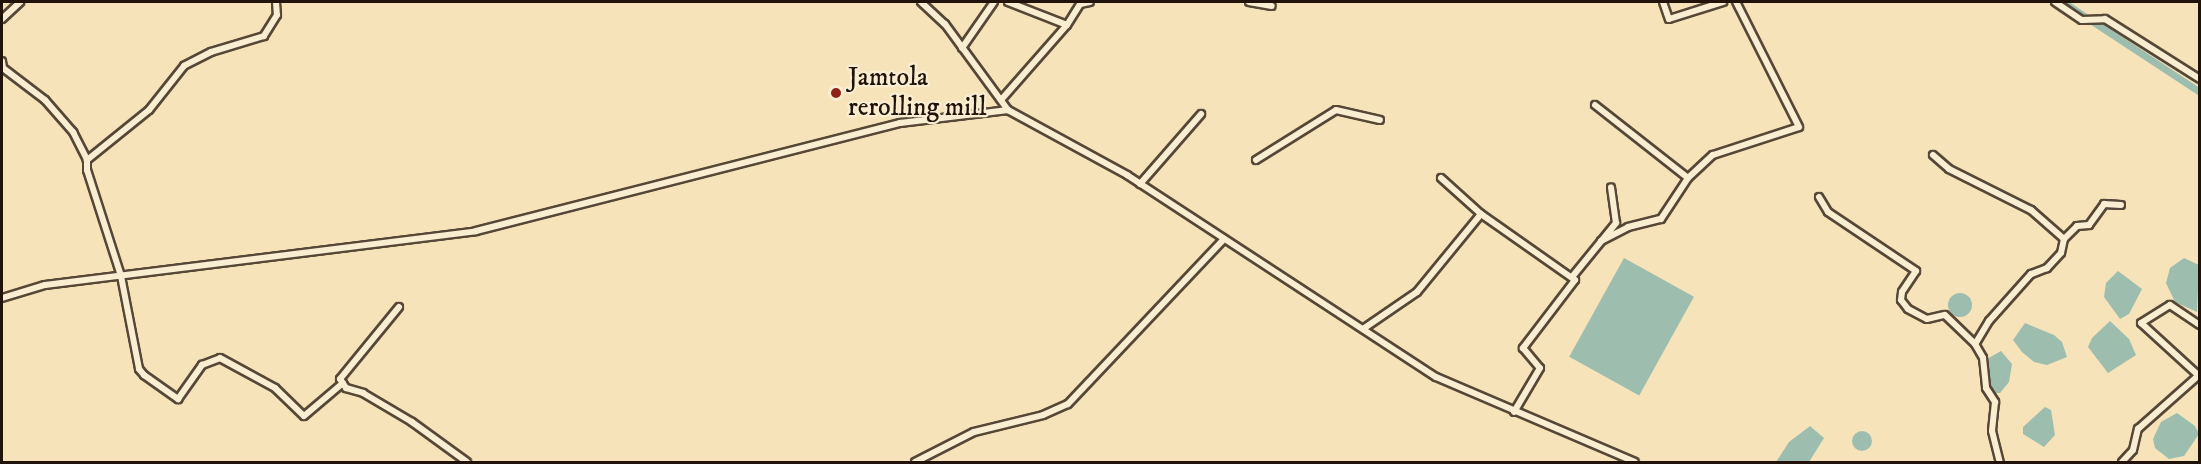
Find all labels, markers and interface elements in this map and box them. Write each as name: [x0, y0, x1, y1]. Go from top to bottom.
place label: Jamtola rerolling mill: [848, 62, 987, 124]
marker: Jamtola rerolling mill: [829, 86, 843, 100]

